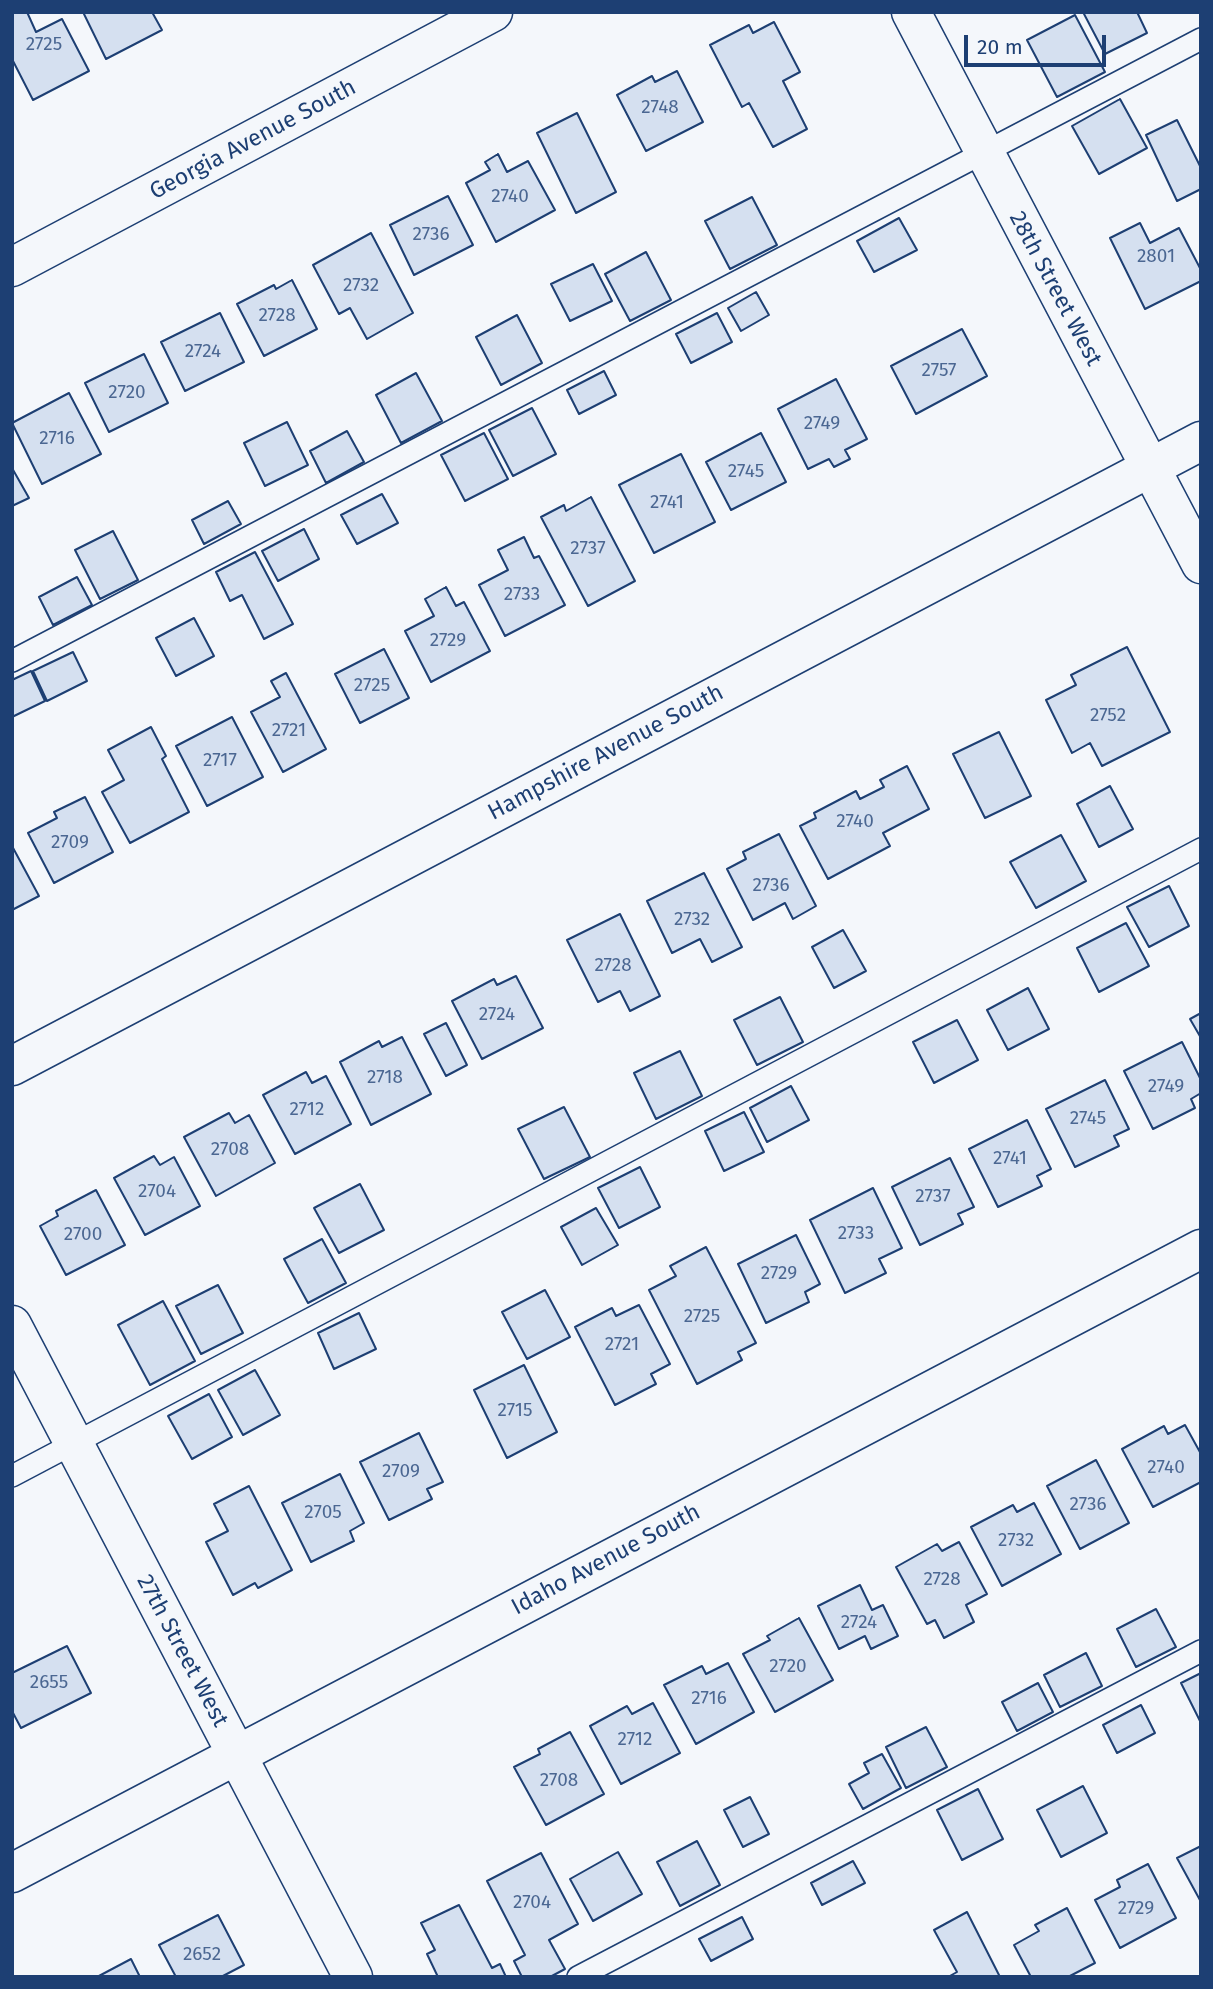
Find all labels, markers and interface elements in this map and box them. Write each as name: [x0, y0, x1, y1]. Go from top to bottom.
scale bar: [968, 21, 1110, 65]
house number: 2725: [26, 34, 62, 56]
text: 20 m: [977, 34, 1023, 60]
street label: Georgia Avenue South: [145, 74, 361, 206]
house number: 2748: [641, 97, 679, 119]
house number: 2740: [491, 186, 529, 208]
street label: 28th Street West: [1003, 207, 1107, 371]
house number: 2736: [412, 224, 450, 246]
house number: 2801: [1137, 246, 1175, 268]
house number: 2732: [343, 275, 379, 297]
house number: 2728: [258, 305, 296, 327]
house number: 2724: [185, 341, 221, 363]
house number: 2757: [922, 360, 956, 382]
house number: 2720: [108, 382, 146, 404]
house number: 2749: [804, 413, 840, 435]
house number: 2716: [39, 428, 75, 450]
house number: 2745: [728, 461, 764, 483]
house number: 2741: [650, 492, 684, 514]
house number: 2737: [570, 538, 606, 560]
house number: 2733: [504, 584, 540, 606]
house number: 2729: [430, 630, 466, 652]
house number: 2725: [354, 675, 390, 697]
street label: Hampshire Avenue South: [484, 679, 728, 827]
house number: 2752: [1090, 705, 1126, 727]
house number: 2721: [272, 720, 306, 742]
house number: 2717: [203, 750, 237, 772]
house number: 2740: [836, 811, 874, 833]
house number: 2709: [51, 832, 89, 854]
house number: 2736: [752, 875, 790, 897]
house number: 2732: [674, 909, 710, 931]
house number: 2728: [594, 955, 632, 977]
house number: 2724: [479, 1004, 515, 1026]
house number: 2718: [367, 1067, 403, 1089]
house number: 2749: [1148, 1076, 1184, 1098]
house number: 2712: [290, 1099, 324, 1121]
house number: 2745: [1070, 1108, 1106, 1130]
house number: 2708: [211, 1139, 249, 1161]
house number: 2741: [993, 1148, 1027, 1170]
house number: 2704: [138, 1181, 176, 1203]
house number: 2737: [915, 1186, 951, 1208]
house number: 2733: [838, 1223, 874, 1245]
house number: 2700: [64, 1224, 102, 1246]
house number: 2729: [761, 1263, 797, 1285]
house number: 2725: [684, 1306, 720, 1328]
house number: 2721: [605, 1334, 639, 1356]
house number: 2715: [497, 1400, 533, 1422]
house number: 2740: [1147, 1457, 1185, 1479]
house number: 2709: [382, 1461, 420, 1483]
house number: 2736: [1069, 1494, 1107, 1516]
street label: Idaho Avenue South: [507, 1499, 705, 1621]
house number: 2705: [304, 1502, 342, 1524]
house number: 2732: [998, 1530, 1034, 1552]
house number: 2728: [923, 1569, 961, 1591]
street label: 27th Street West: [130, 1570, 234, 1732]
house number: 2724: [841, 1612, 877, 1634]
house number: 2720: [769, 1656, 807, 1678]
house number: 2655: [30, 1672, 68, 1694]
house number: 2716: [691, 1688, 727, 1710]
house number: 2712: [618, 1729, 652, 1751]
house number: 2708: [540, 1770, 578, 1792]
house number: 2704: [513, 1892, 551, 1914]
house number: 2729: [1118, 1898, 1154, 1920]
house number: 2652: [183, 1944, 221, 1966]

